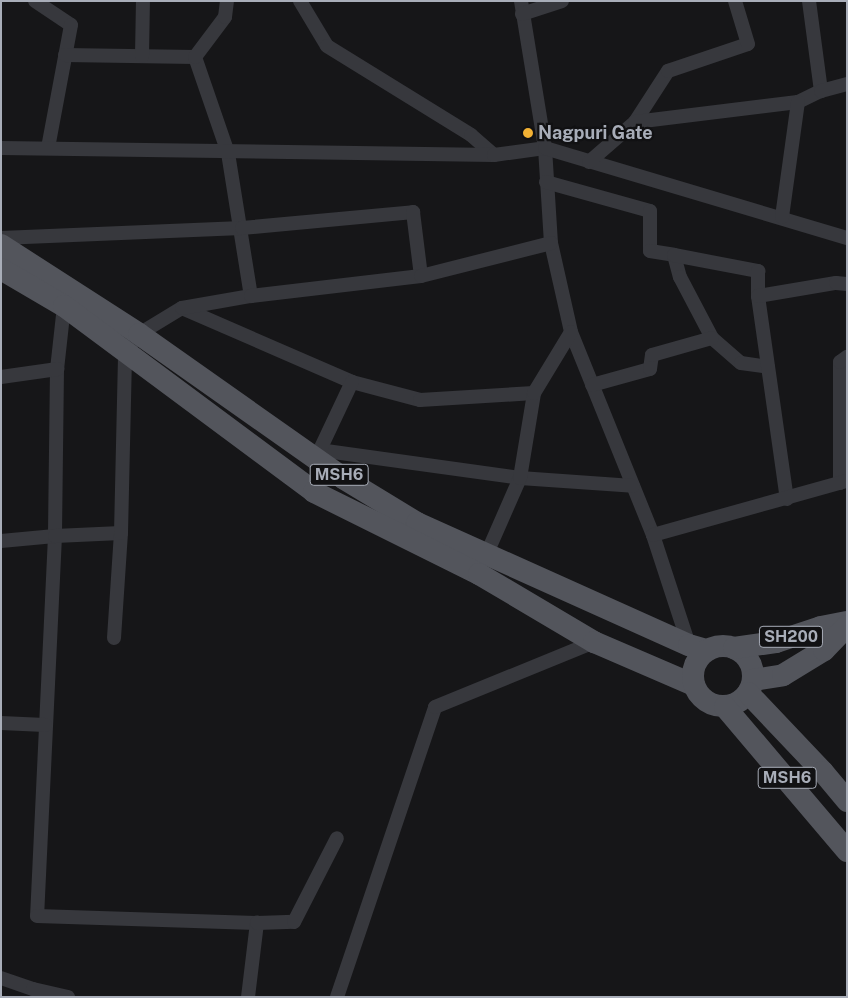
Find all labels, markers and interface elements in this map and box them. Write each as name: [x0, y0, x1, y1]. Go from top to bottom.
place label: Nagpuri Gate: [538, 122, 653, 144]
marker: Nagpuri Gate: [522, 127, 534, 139]
road number: MSH6: [309, 462, 369, 488]
road number: SH200: [758, 624, 824, 650]
road number: MSH6: [757, 764, 817, 791]

